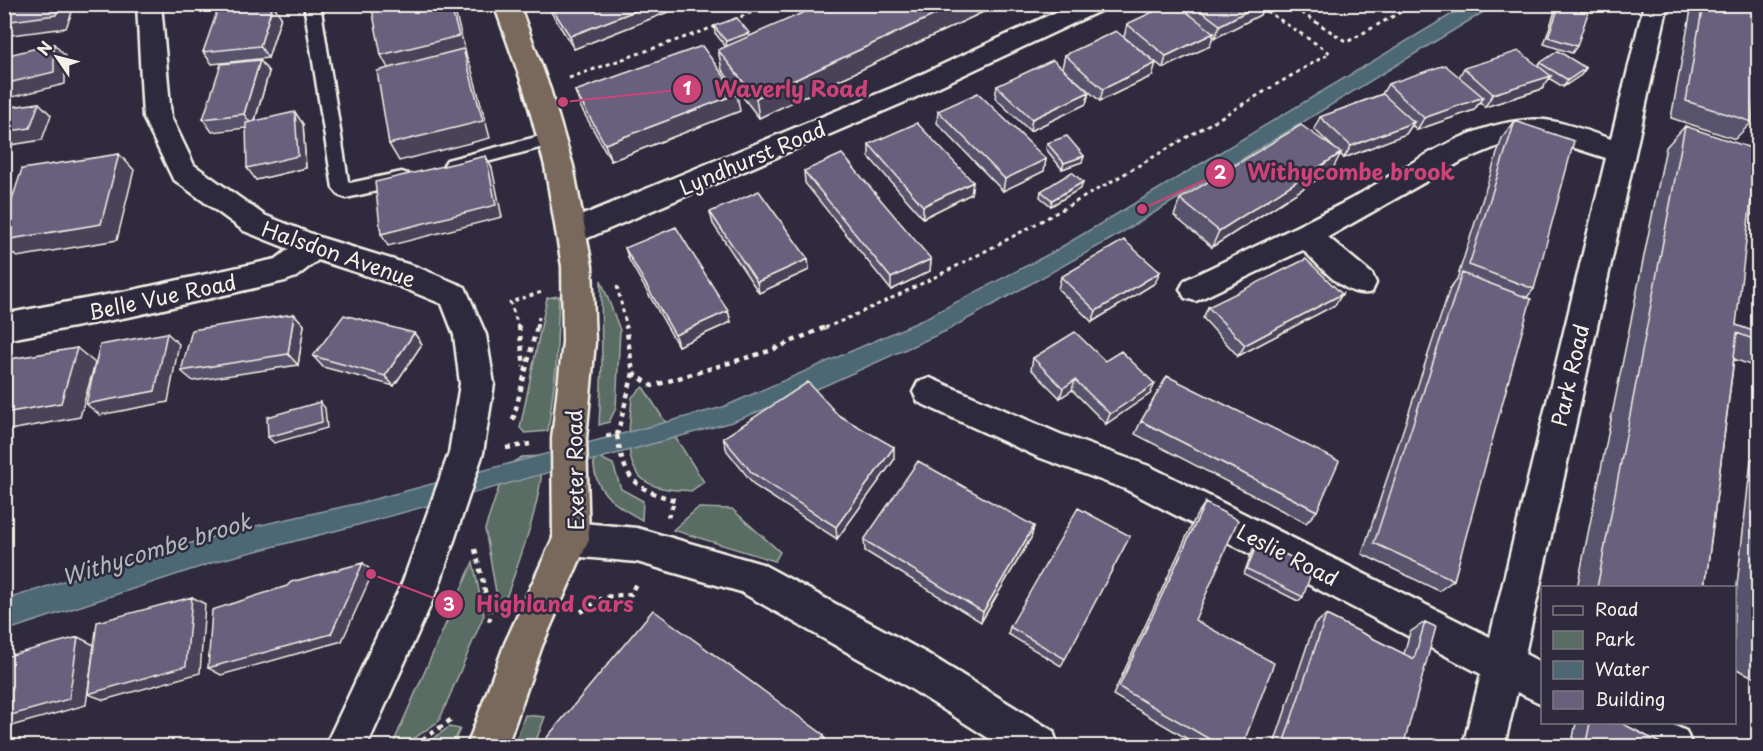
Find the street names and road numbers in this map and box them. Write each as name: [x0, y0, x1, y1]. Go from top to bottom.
street label: Lyndhurst Road: [674, 112, 830, 202]
street label: Halsdon Avenue: [258, 212, 420, 294]
street label: Belle Vue Road: [85, 265, 239, 327]
street label: Park Road: [1542, 321, 1596, 429]
street label: Exeter Road: [557, 409, 591, 531]
street label: Leslie Road: [1231, 515, 1345, 593]

